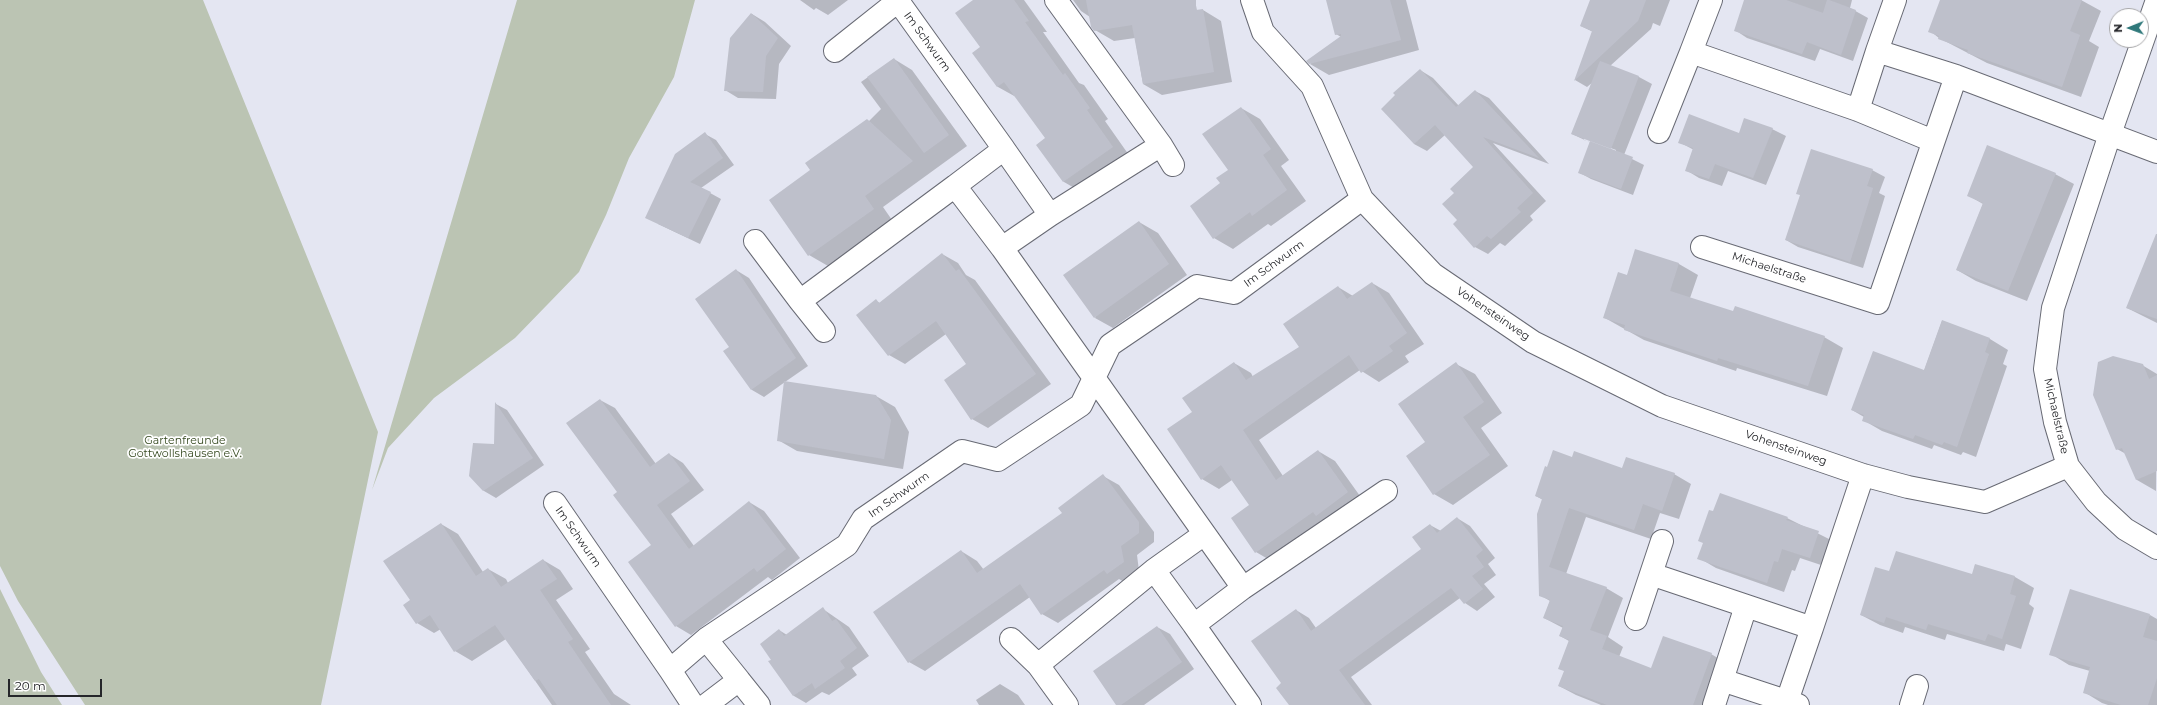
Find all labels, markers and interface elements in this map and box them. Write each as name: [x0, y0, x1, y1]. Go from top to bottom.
north arrow: [2109, 8, 2149, 48]
street label: Im Schwurm: [901, 9, 953, 75]
text: N: [2111, 24, 2125, 33]
street label: Im Schwurm: [1241, 238, 1307, 290]
street label: Michaelstraße: [1730, 250, 1808, 286]
street label: Vohensteinweg: [1454, 285, 1532, 343]
street label: Michaelstraße: [2041, 377, 2071, 455]
street label: Vohensteinweg: [1743, 428, 1829, 468]
park label: Gartenfreunde Gottwollshausen e.V.: [128, 434, 242, 460]
street label: Im Schwurm: [866, 469, 932, 521]
street label: Im Schwurm: [552, 504, 604, 570]
scale bar: [10, 671, 104, 697]
text: 20 m: [15, 678, 46, 693]

